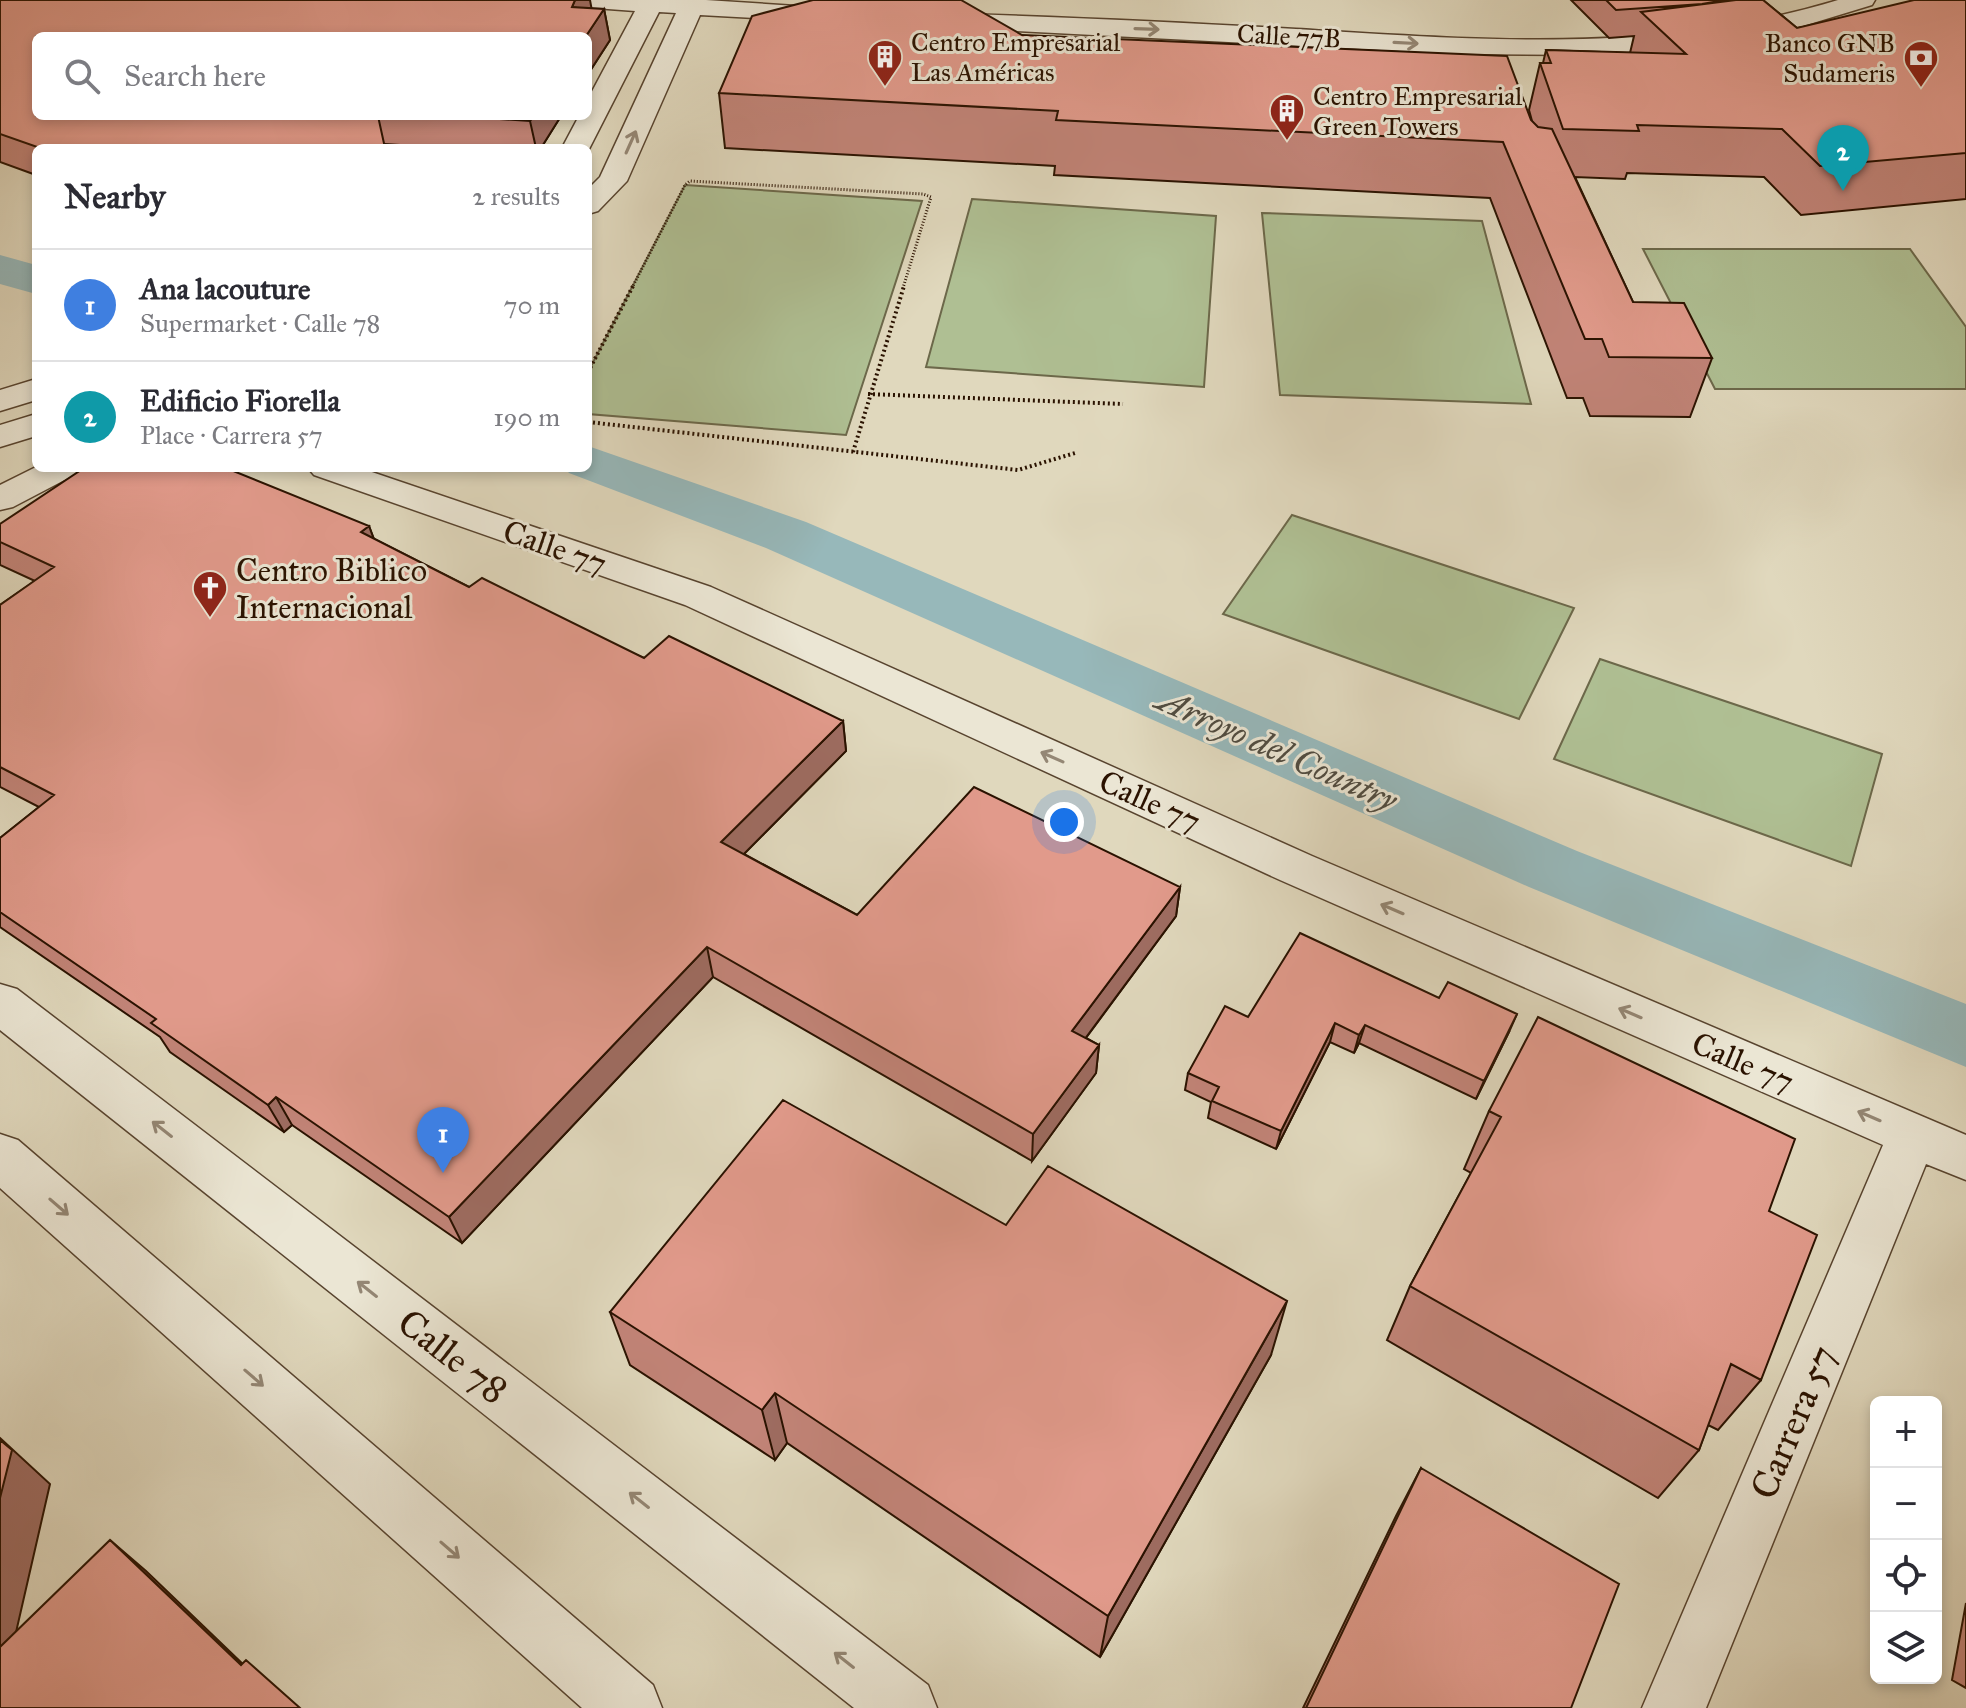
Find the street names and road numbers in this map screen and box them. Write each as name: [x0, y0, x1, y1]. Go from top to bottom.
street label: Calle 77B: [1236, 17, 1342, 55]
street label: Calle 77: [498, 512, 612, 583]
street label: Calle 77: [1093, 762, 1207, 841]
street label: Calle 77: [1686, 1024, 1800, 1101]
street label: Calle 78: [389, 1299, 517, 1413]
street label: Carrera 57: [1740, 1338, 1846, 1506]

